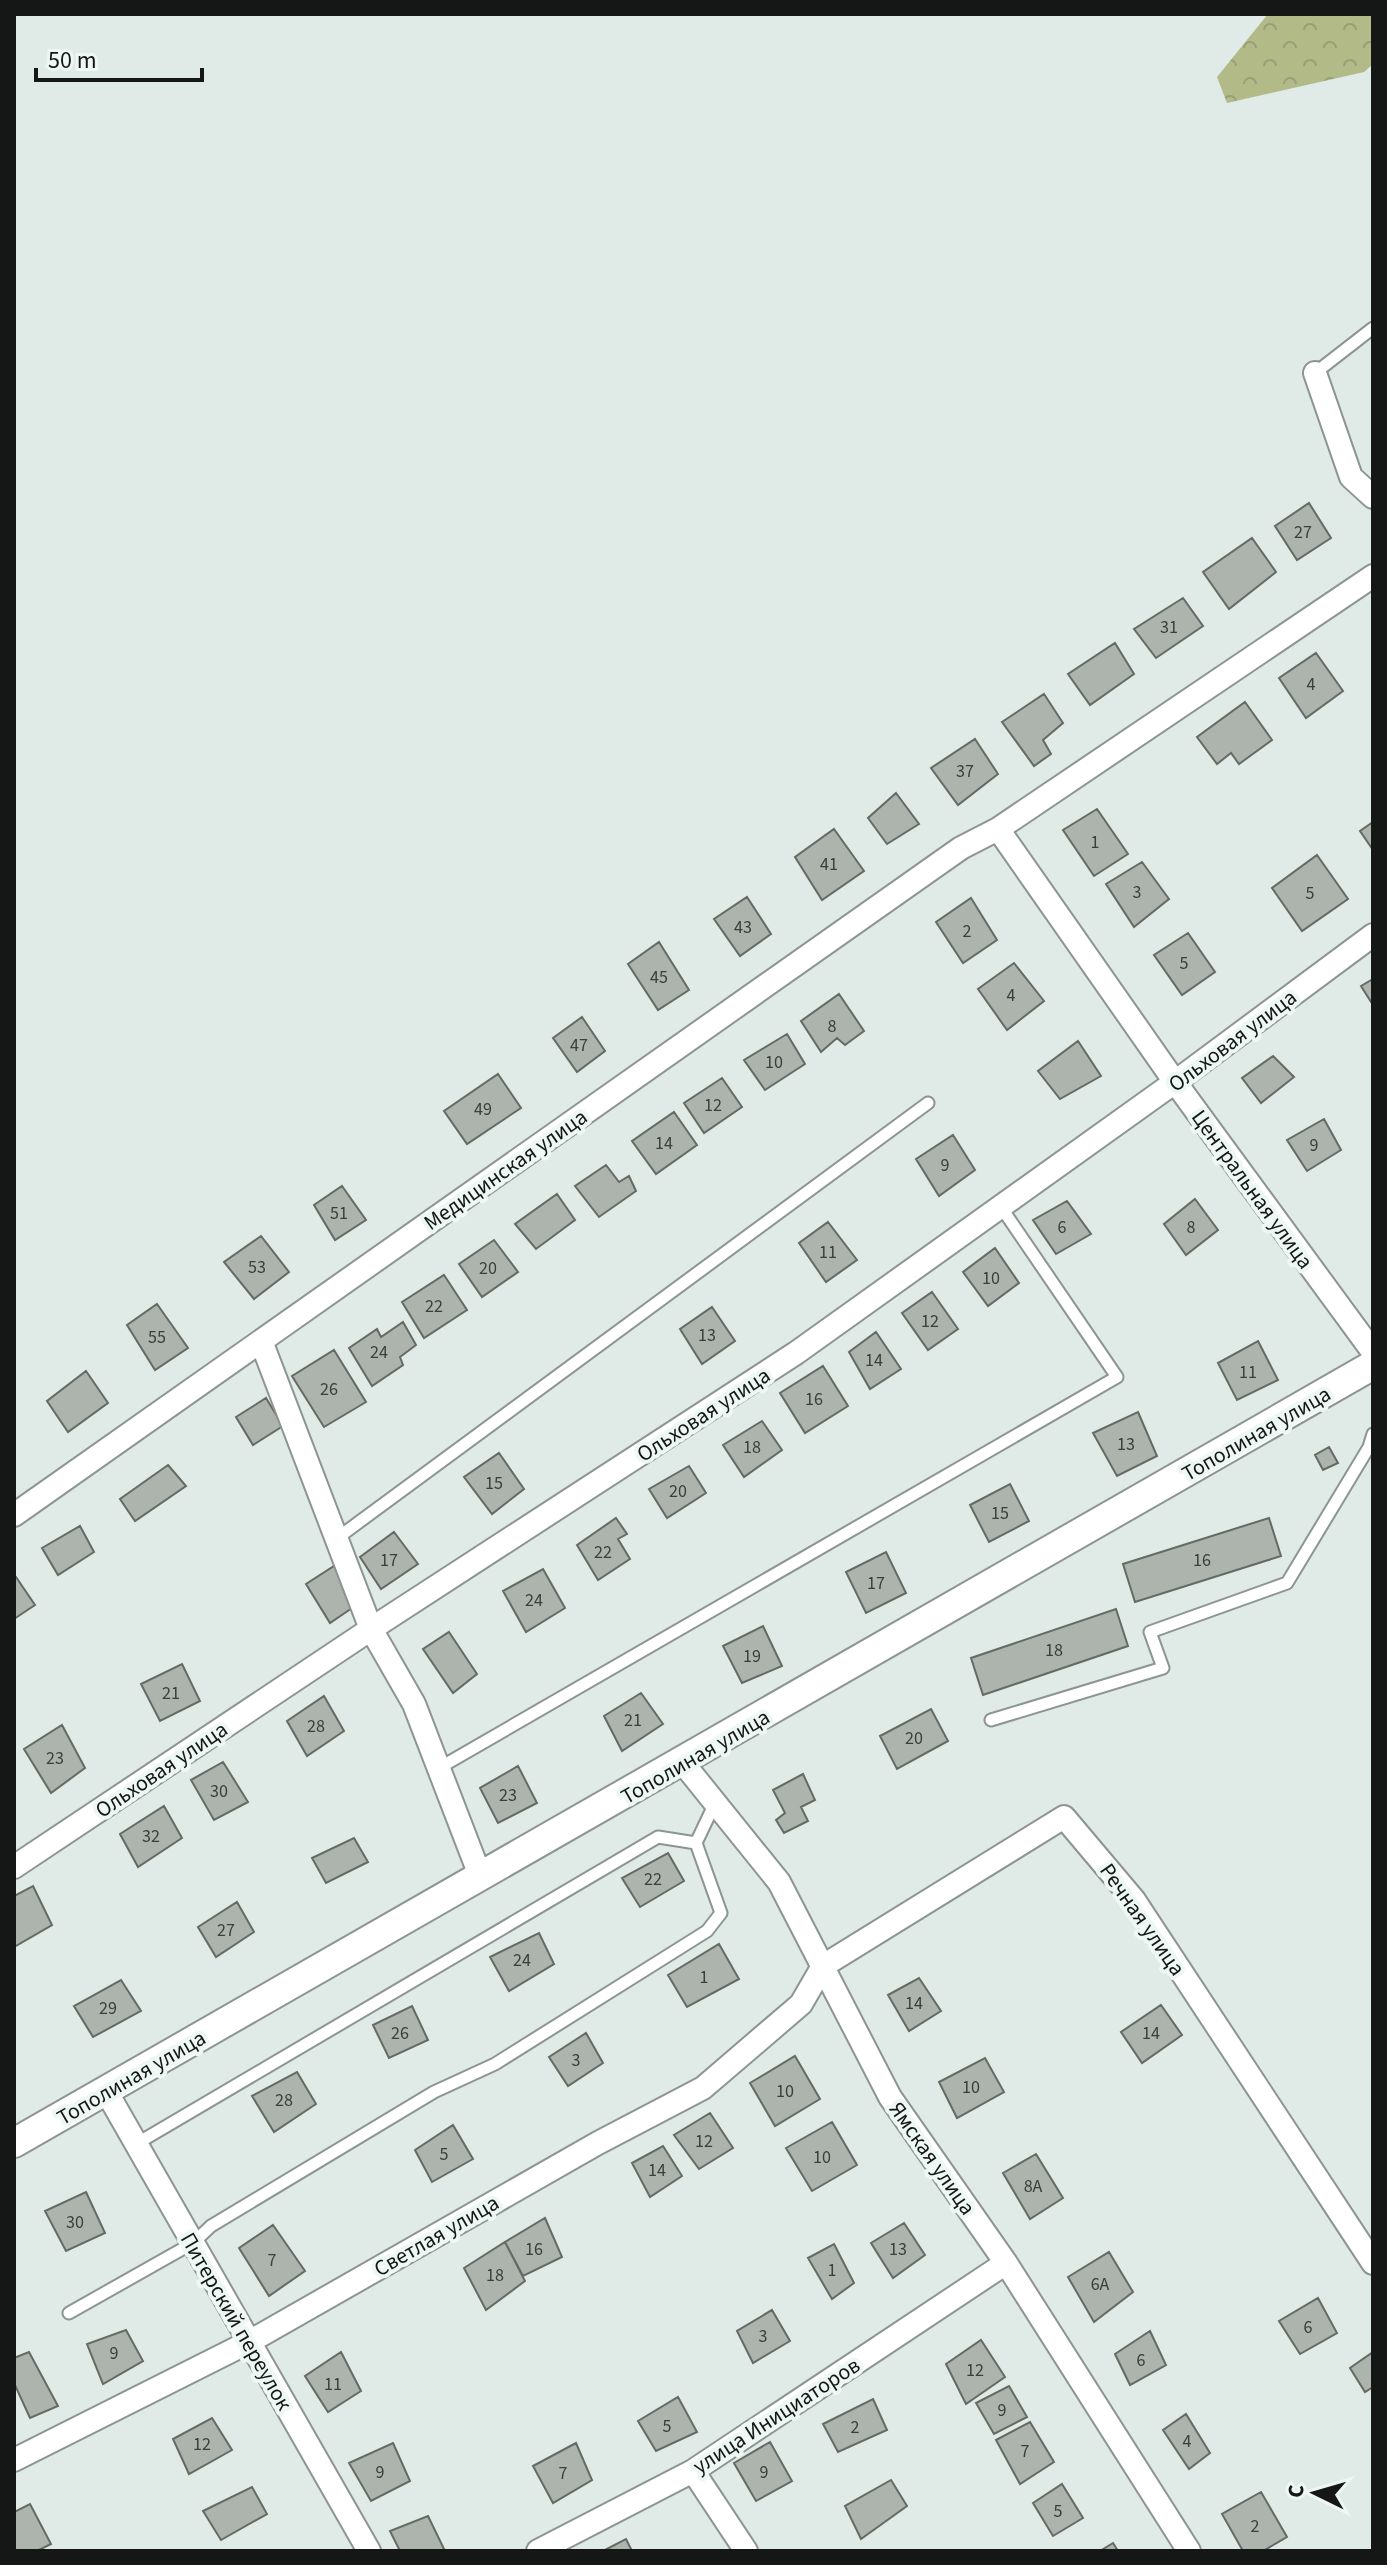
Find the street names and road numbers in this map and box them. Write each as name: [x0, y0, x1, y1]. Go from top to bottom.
street label: Ольховая улица: [1162, 982, 1304, 1100]
street label: Медицинская улица: [417, 1101, 594, 1238]
street label: Центральная улица: [1183, 1103, 1321, 1276]
street label: Ольховая улица: [630, 1360, 777, 1470]
street label: Тополиная улица: [1176, 1378, 1337, 1490]
street label: Тополиная улица: [615, 1701, 776, 1813]
street label: Ольховая улица: [89, 1714, 234, 1826]
street label: Речная улица: [1092, 1857, 1193, 1982]
street label: Тополиная улица: [51, 2022, 212, 2134]
street label: Ямская улица: [881, 2095, 983, 2222]
street label: Светлая улица: [368, 2187, 505, 2285]
street label: Питерский переулок: [172, 2227, 300, 2416]
street label: улица Инициаторов: [687, 2350, 867, 2482]

